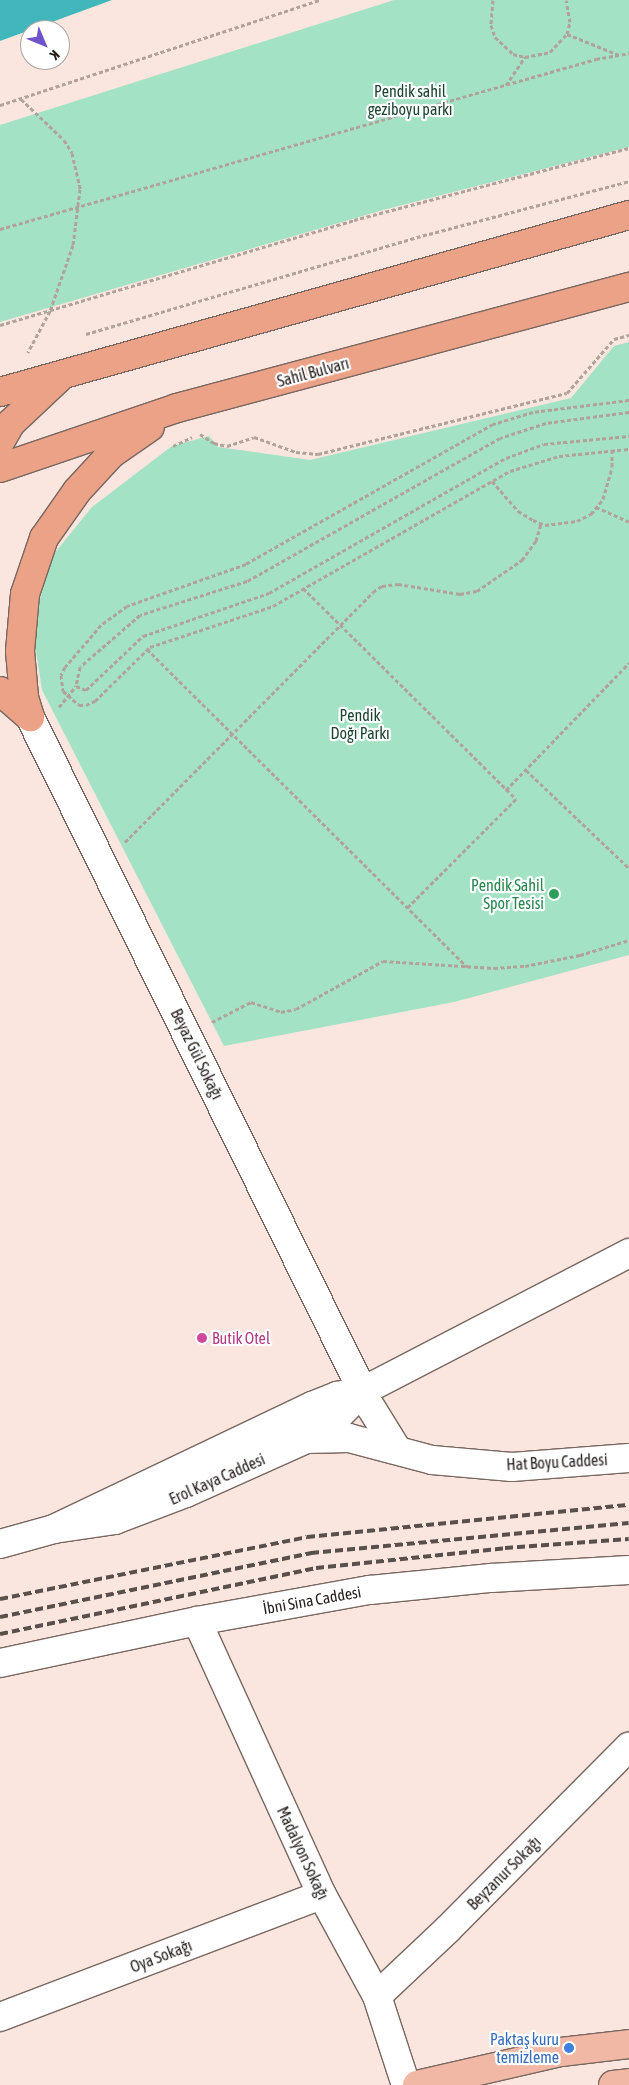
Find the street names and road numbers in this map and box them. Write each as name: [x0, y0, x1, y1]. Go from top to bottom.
street label: Sahil Bulvarı: [275, 353, 351, 391]
street label: Beyaz Gül Sokağı: [167, 1006, 227, 1102]
street label: Erol Kaya Caddesi: [166, 1449, 268, 1509]
street label: Hat Boyu Caddesi: [506, 1450, 608, 1474]
street label: İbni Sina Caddesi: [261, 1582, 363, 1618]
street label: Madalyon Sokağı: [273, 1803, 333, 1903]
street label: Beyzanur Sokağı: [463, 1832, 545, 1914]
street label: Oya Sokağı: [127, 1935, 195, 1977]

